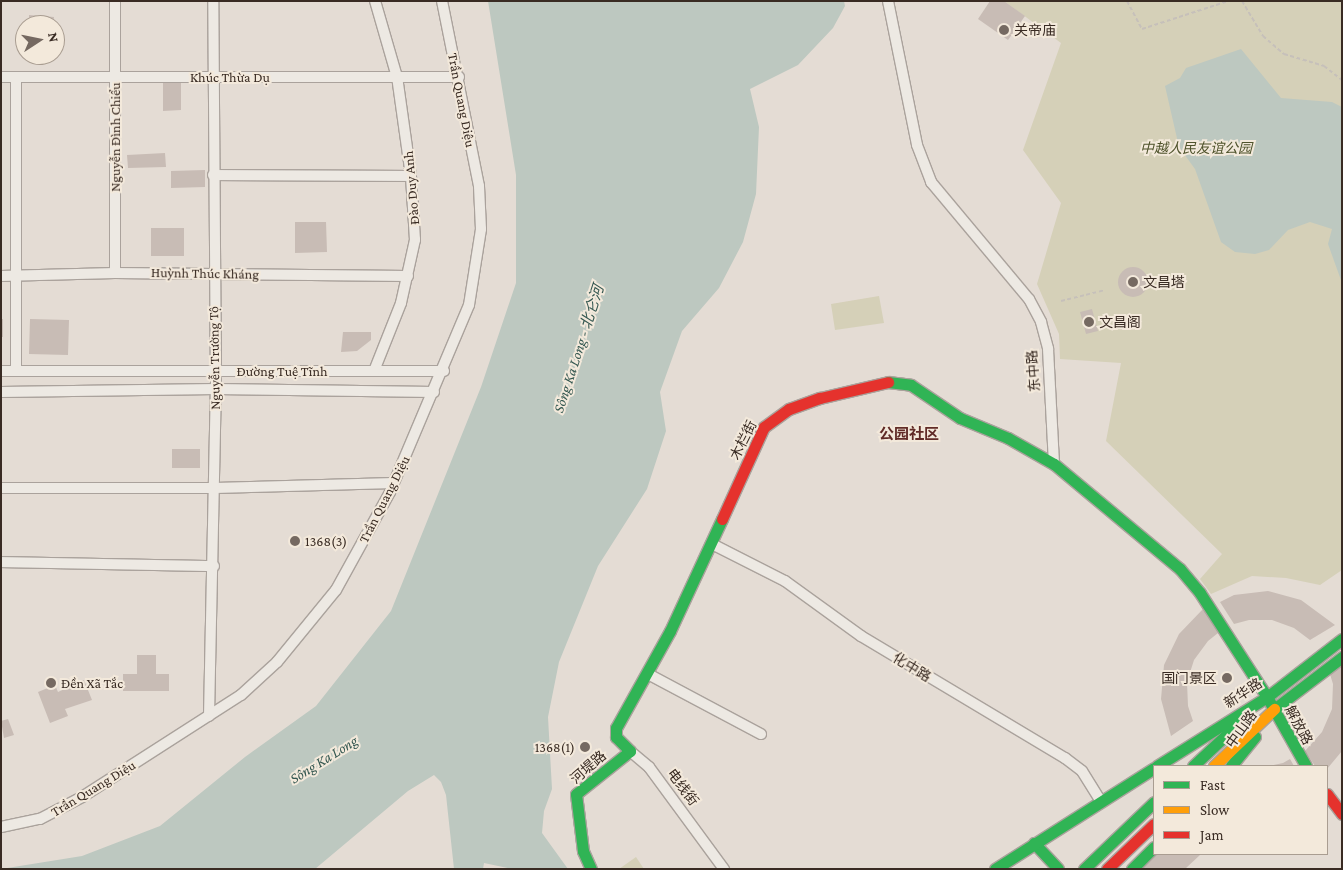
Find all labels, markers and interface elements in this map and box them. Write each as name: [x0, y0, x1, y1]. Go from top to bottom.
north arrow: [15, 15, 65, 65]
place label: 关帝庙: [1014, 22, 1056, 38]
marker: 关帝庙: [998, 24, 1010, 36]
text: N: [45, 31, 63, 44]
street label: Trần Quang Diệu: [445, 51, 479, 149]
street label: Khúc Thừa Dụ: [190, 69, 270, 85]
street label: Nguyễn Đình Chiểu: [107, 82, 123, 192]
park label: 中越人民友谊公园: [1140, 140, 1252, 156]
street label: Đào Duy Anh: [399, 150, 423, 226]
street label: Huỳnh Thúc Kháng: [151, 264, 259, 282]
place label: 文昌塔: [1143, 274, 1185, 290]
marker: 文昌塔: [1127, 276, 1139, 288]
water label: Sông Ka Long - 北仑河: [550, 283, 608, 415]
street label: Nguyễn Trường Tộ: [205, 306, 223, 410]
place label: 文昌阁: [1099, 314, 1141, 330]
marker: 文昌阁: [1083, 316, 1095, 328]
street label: 东中路: [1023, 349, 1043, 393]
street label: Đường Tuệ Tĩnh: [236, 363, 328, 379]
street label: 木栏街: [726, 417, 760, 463]
district label: 公园社区: [879, 426, 939, 444]
street label: Trần Quang Diệu: [355, 453, 413, 545]
place label: 1368(3): [305, 533, 347, 549]
marker: 1368(3): [289, 535, 301, 547]
street label: 化中路: [890, 649, 934, 685]
place label: 国门景区: [1161, 670, 1217, 686]
marker: 国门景区: [1221, 672, 1233, 684]
place label: Đền Xã Tắc: [61, 675, 123, 691]
street label: 新华路: [1221, 675, 1265, 711]
marker: Đền Xã Tắc: [45, 677, 57, 689]
street label: 解放路: [1282, 703, 1316, 747]
street label: 中山路: [1222, 707, 1260, 751]
water label: Sông Ka Long: [287, 732, 361, 788]
place label: 1368(1): [535, 739, 575, 755]
marker: 1368(1): [579, 741, 591, 753]
street label: 河堤路: [567, 747, 609, 787]
street label: Trần Quang Diệu: [48, 756, 138, 820]
street label: 电线街: [664, 765, 702, 809]
legend: [1153, 765, 1328, 855]
text: Fast: [1200, 777, 1225, 793]
text: Slow: [1200, 802, 1229, 818]
text: Jam: [1200, 827, 1223, 843]

